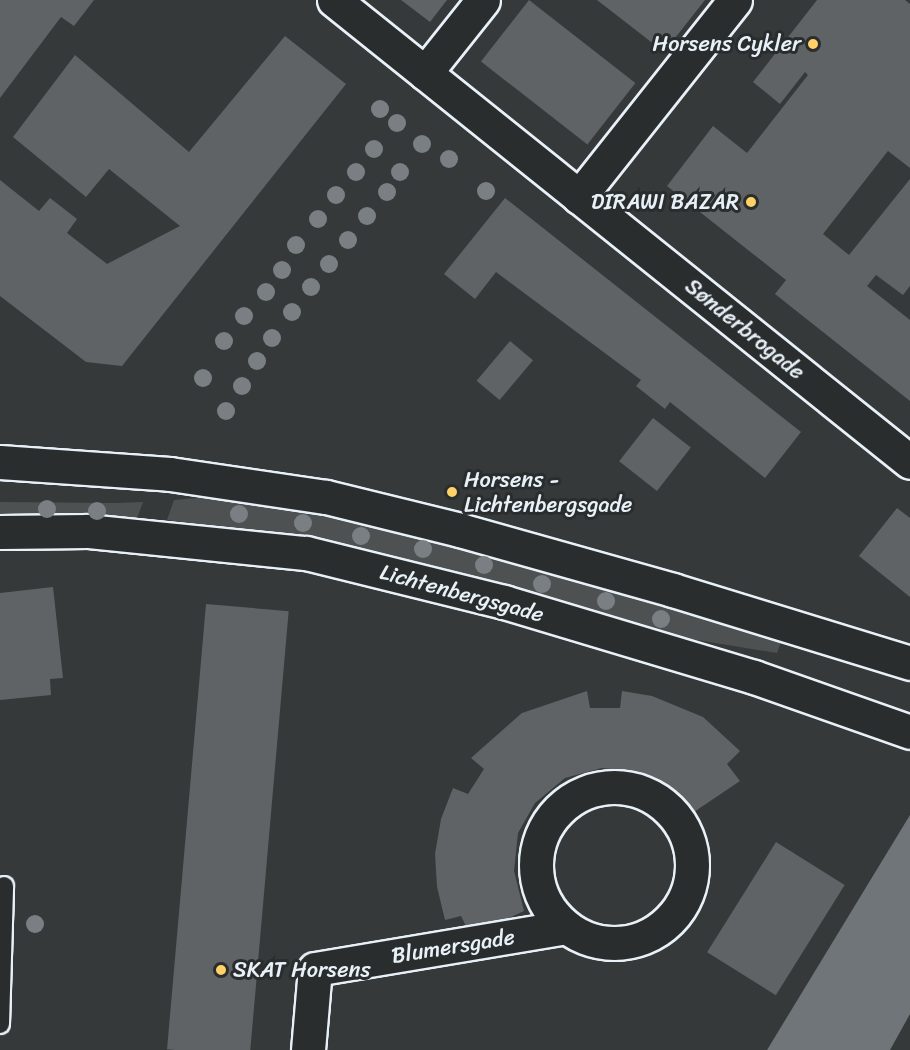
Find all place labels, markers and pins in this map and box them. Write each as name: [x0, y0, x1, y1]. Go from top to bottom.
place label: Horsens Cykler: [653, 31, 801, 57]
marker: Horsens Cykler: [806, 37, 820, 51]
place label: DIRAWI BAZAR: [591, 189, 739, 215]
marker: DIRAWI BAZAR: [744, 195, 758, 209]
place label: Horsens - Lichtenbergsgade: [464, 466, 632, 518]
marker: Horsens - Lichtenbergsgade: [445, 485, 459, 499]
place label: SKAT Horsens: [233, 957, 371, 983]
marker: SKAT Horsens: [214, 963, 228, 977]

